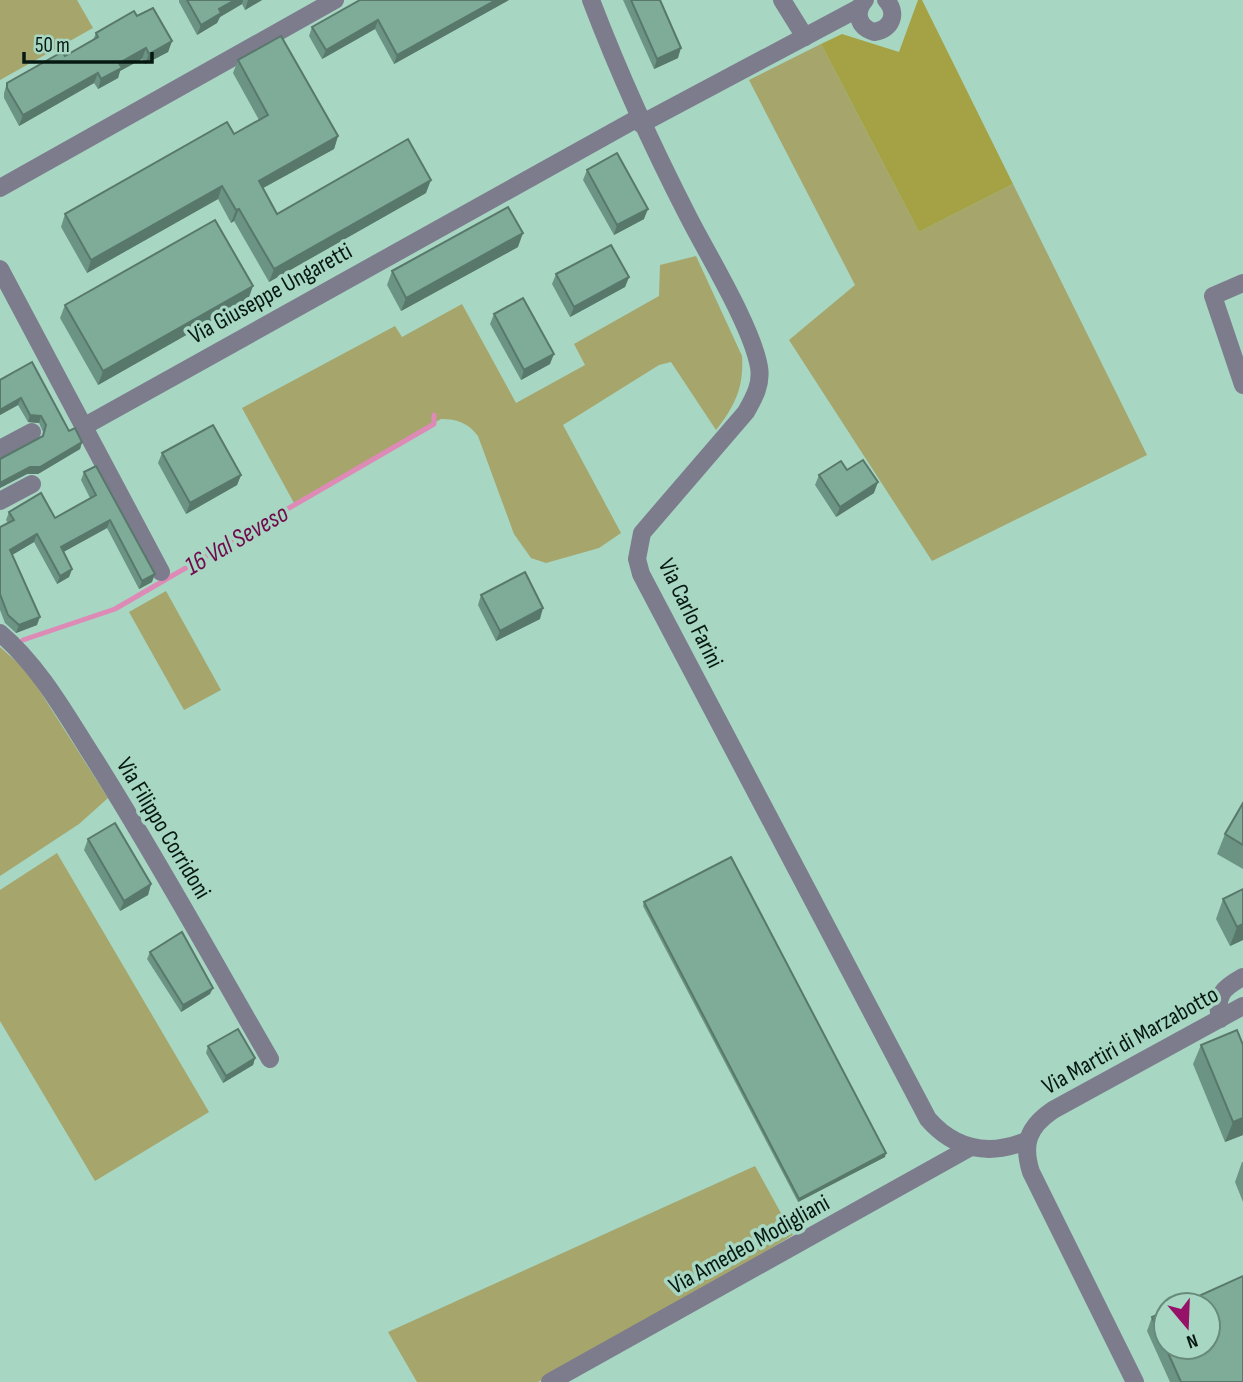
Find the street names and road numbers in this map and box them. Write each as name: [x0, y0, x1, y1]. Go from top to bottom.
street label: Via Giuseppe Ungaretti: [184, 237, 357, 350]
street label: Via Carlo Farini: [652, 554, 729, 673]
street label: Via Filippo Corridoni: [110, 752, 217, 904]
street label: Via Martiri di Marzabotto: [1037, 980, 1223, 1101]
street label: Via Amedeo Modigliani: [664, 1188, 835, 1301]

